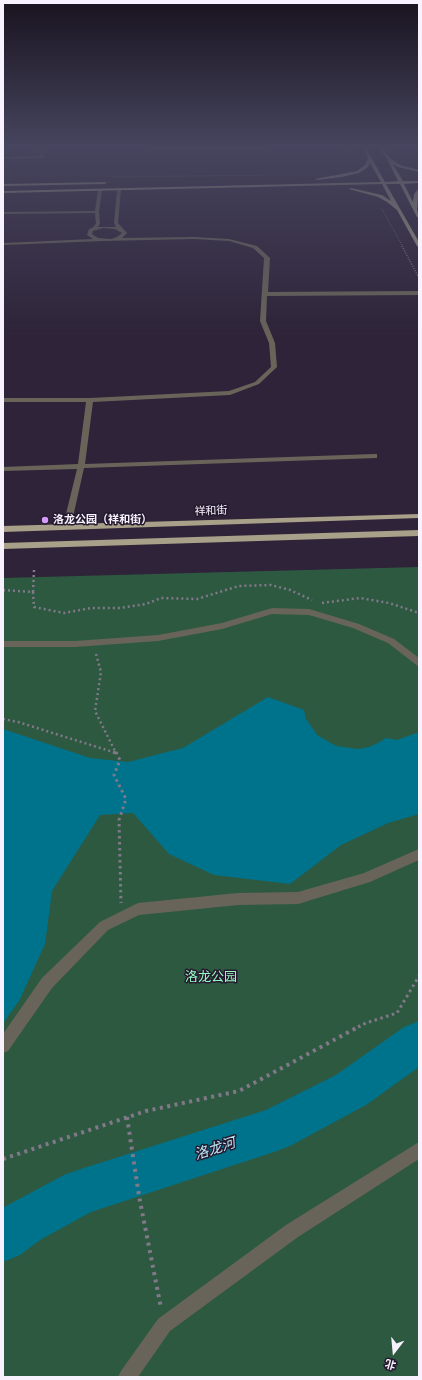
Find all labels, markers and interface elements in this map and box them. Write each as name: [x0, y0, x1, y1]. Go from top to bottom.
street label: 祥和街: [194, 504, 228, 518]
place label: 洛龙公园（祥和街）: [53, 513, 152, 527]
marker: 洛龙公园（祥和街）: [40, 515, 50, 525]
park label: 洛龙公园: [185, 969, 237, 985]
water label: 洛龙河: [192, 1135, 238, 1163]
north arrow: [374, 1332, 414, 1372]
text: 北: [383, 1356, 398, 1372]

